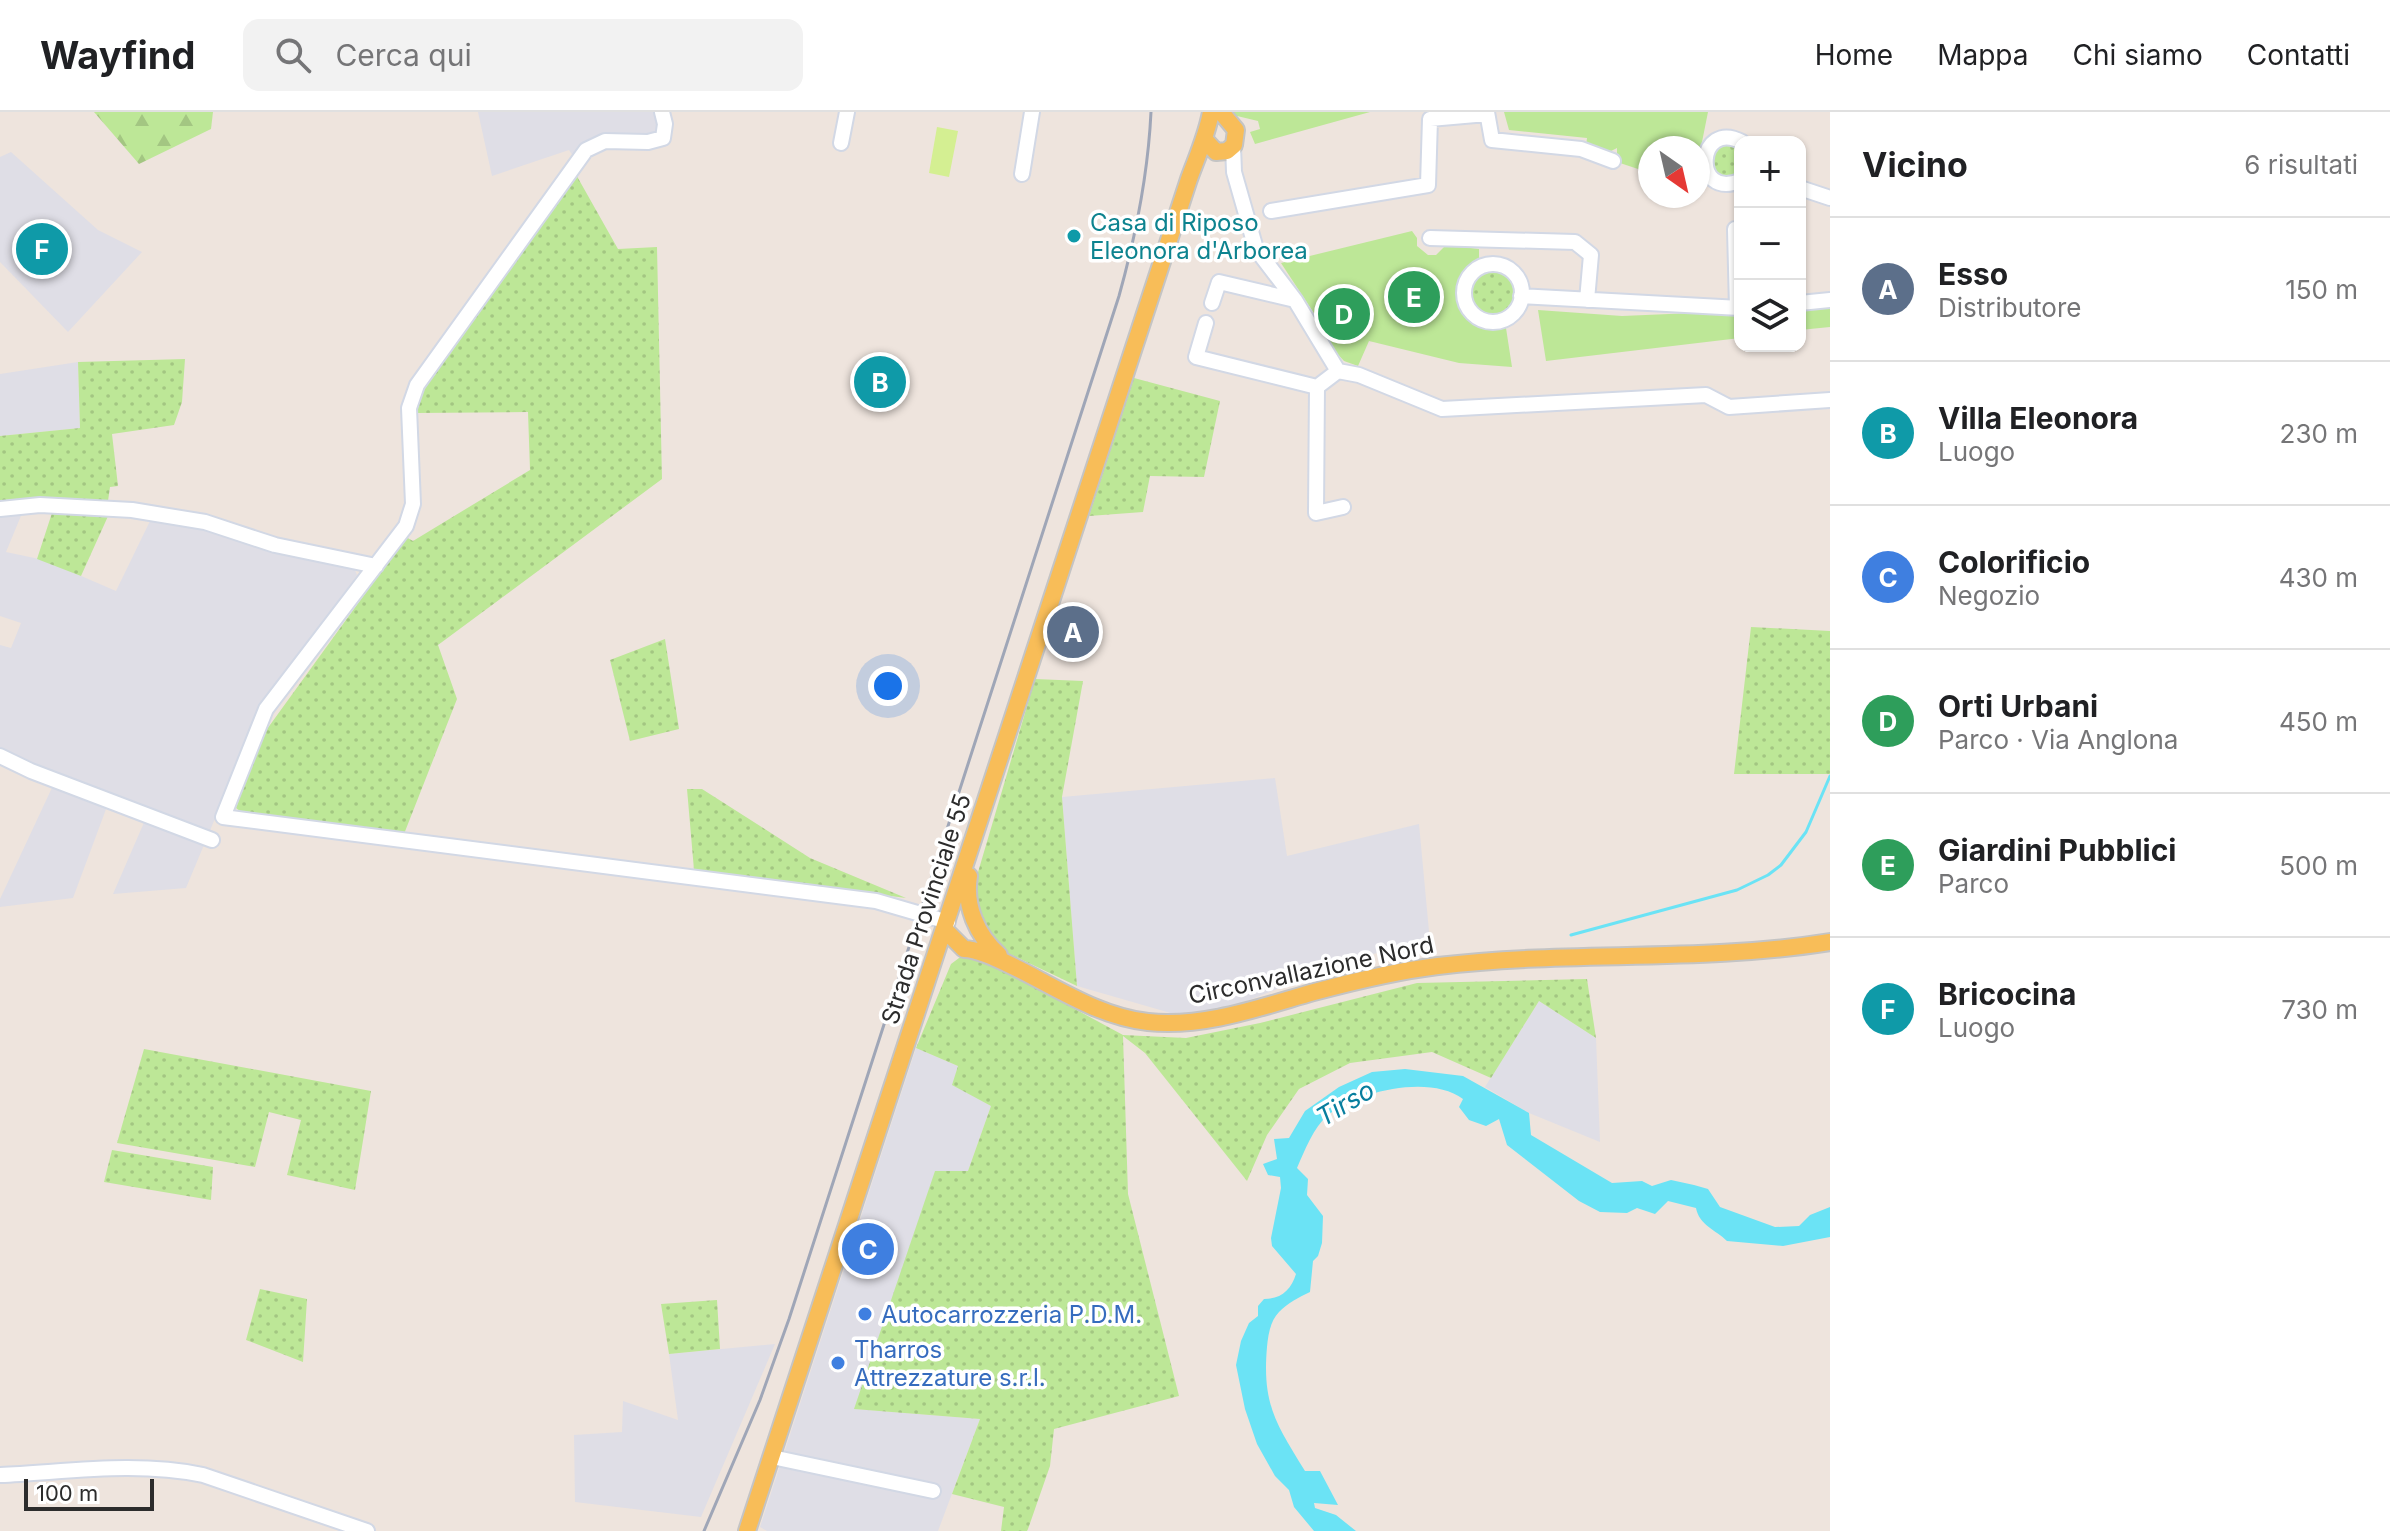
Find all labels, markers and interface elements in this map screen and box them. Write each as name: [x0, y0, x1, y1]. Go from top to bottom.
search box: [243, 19, 803, 91]
text: Wayfind: [40, 32, 195, 78]
icon: search: [271, 33, 315, 77]
text: Cerca qui: [335, 37, 472, 73]
text: Home: [1815, 38, 1893, 72]
text: Mappa: [1937, 38, 2029, 72]
text: Chi siamo: [2073, 38, 2203, 72]
text: Contatti: [2247, 38, 2350, 72]
north arrow: [1638, 136, 1710, 208]
map controls: [1734, 136, 1806, 352]
button: +: [1734, 136, 1806, 208]
text: Vicino: [1862, 144, 1968, 185]
text: 6 risultati: [2244, 149, 2358, 180]
place label: Casa di Riposo Eleonora d'Arborea: [1090, 208, 1308, 265]
button: −: [1734, 208, 1806, 280]
pin: F: [16, 219, 68, 279]
marker: Casa di Riposo Eleonora d'Arborea: [1065, 227, 1083, 245]
text: Esso: [1938, 256, 2008, 292]
pin: E: [1388, 267, 1440, 327]
text: A: [1878, 274, 1898, 305]
text: 150 m: [2285, 274, 2358, 305]
button: layers: [1734, 280, 1806, 352]
pin: D: [1318, 284, 1370, 344]
text: Distributore: [1938, 292, 2081, 323]
pin: B: [854, 352, 906, 412]
text: Villa Eleonora: [1938, 400, 2138, 436]
text: B: [1879, 418, 1897, 449]
text: 230 m: [2280, 418, 2358, 449]
text: Luogo: [1938, 436, 2015, 467]
text: Colorificio: [1938, 544, 2090, 580]
text: C: [1878, 562, 1898, 593]
text: 430 m: [2279, 562, 2358, 593]
text: Negozio: [1938, 580, 2040, 611]
pin: A: [1047, 602, 1099, 662]
your location: [868, 666, 908, 706]
text: Orti Urbani: [1938, 688, 2098, 724]
text: D: [1879, 706, 1897, 737]
text: 450 m: [2279, 706, 2358, 737]
text: Parco · Via Anglona: [1938, 724, 2178, 755]
street label: Strada Provinciale 55: [875, 790, 977, 1028]
text: Giardini Pubblici: [1938, 832, 2176, 868]
text: E: [1880, 850, 1896, 881]
text: 500 m: [2279, 850, 2358, 881]
text: Parco: [1938, 868, 2009, 899]
street label: Circonvallazione Nord: [1186, 930, 1436, 1010]
text: Bricocina: [1938, 976, 2076, 1012]
text: F: [1880, 994, 1896, 1025]
text: 730 m: [2281, 994, 2358, 1025]
text: Luogo: [1938, 1012, 2015, 1043]
water label: Tirso: [1310, 1074, 1380, 1132]
pin: C: [842, 1219, 894, 1279]
place label: Autocarrozzeria P.D.M.: [881, 1300, 1142, 1329]
marker: Autocarrozzeria P.D.M.: [856, 1305, 874, 1323]
place label: Tharros Attrezzature s.r.l.: [854, 1335, 1046, 1392]
marker: Tharros Attrezzature s.r.l.: [829, 1354, 847, 1372]
scale bar: [24, 1475, 154, 1511]
text: 100 m: [36, 1480, 98, 1506]

